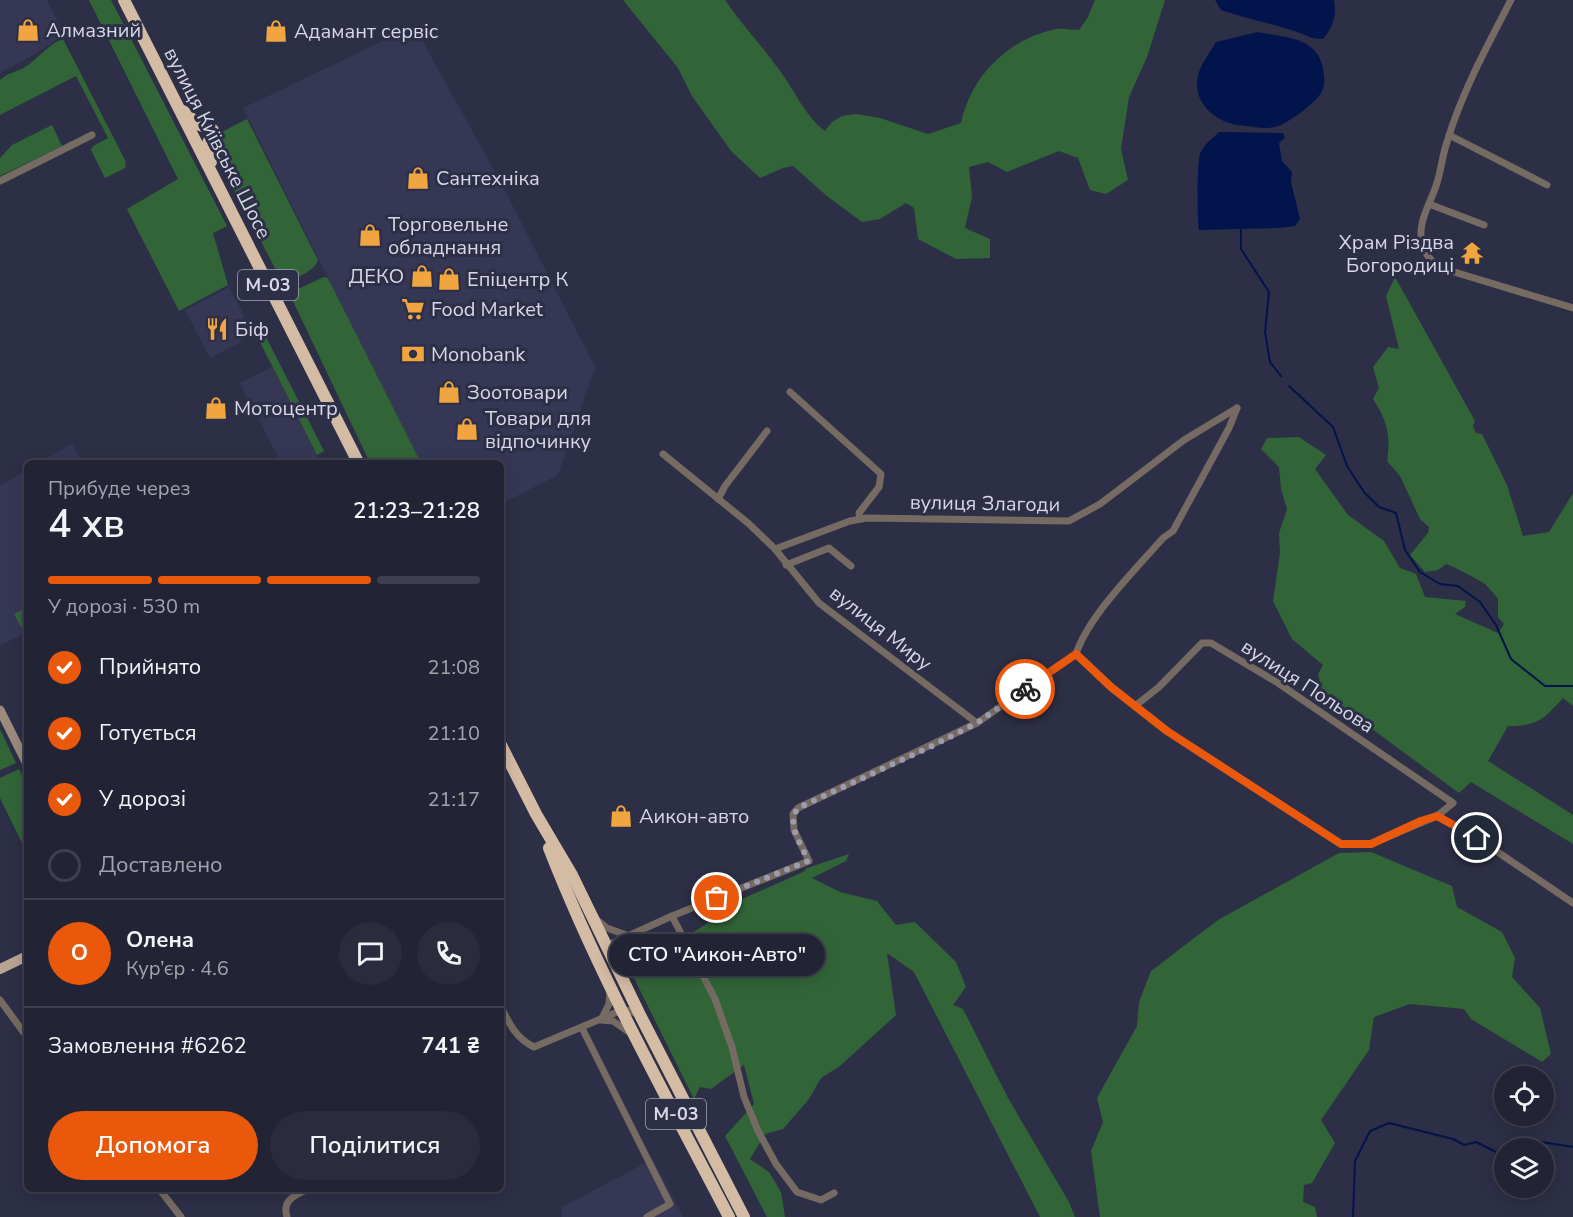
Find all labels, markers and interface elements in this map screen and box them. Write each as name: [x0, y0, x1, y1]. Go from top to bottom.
shop icon: Алмазний: [15, 17, 41, 43]
place label: Алмазний: [46, 17, 141, 44]
shop icon: Адамант сервіс: [263, 18, 289, 44]
place label: Адамант сервіс: [294, 18, 438, 45]
street label: вулиця Київське Шосе: [158, 43, 278, 244]
shop icon: Сантехніка: [405, 165, 431, 191]
place label: Сантехніка: [436, 165, 540, 192]
place label: Торговельне обладнання: [388, 211, 508, 261]
shop icon: Торговельне обладнання: [357, 222, 383, 248]
place label: Храм Різдва Богородиці: [1339, 229, 1454, 279]
temple icon: Храм Різдва Богородиці: [1459, 240, 1485, 266]
place label: ДЕКО: [349, 263, 404, 290]
shop icon: ДЕКО: [409, 263, 435, 289]
shop icon: Епіцентр К: [436, 266, 462, 292]
place label: Епіцентр К: [467, 266, 569, 293]
road number: М-03: [238, 270, 298, 300]
supermarket icon: Food Market: [400, 296, 426, 322]
place label: Food Market: [431, 296, 544, 323]
restaurant icon: Біф: [204, 316, 230, 342]
place label: Біф: [235, 316, 269, 343]
bank icon: Monobank: [400, 341, 426, 367]
place label: Monobank: [431, 341, 526, 368]
shop icon: Зоотовари: [436, 379, 462, 405]
place label: Зоотовари: [467, 379, 568, 406]
shop icon: Мотоцентр: [203, 395, 229, 421]
place label: Мотоцентр: [234, 395, 338, 422]
place label: Товари для відпочинку: [485, 405, 592, 455]
shop icon: Товари для відпочинку: [454, 416, 480, 442]
text: Прибуде через: [48, 475, 190, 502]
street label: вулиця Злагоди: [910, 489, 1060, 518]
text: 21:23–21:28: [353, 496, 480, 526]
text: 4 хв: [48, 498, 125, 551]
street label: вулиця Миру: [824, 580, 938, 677]
text: У дорозі · 530 m: [48, 593, 200, 620]
street label: вулиця Польова: [1236, 633, 1379, 740]
icon: check: [48, 651, 81, 684]
text: Прийнято: [99, 652, 201, 682]
text: 21:08: [427, 654, 480, 681]
courier: [995, 659, 1055, 719]
icon: bike: [1009, 673, 1042, 706]
icon: check: [48, 717, 81, 750]
text: Готується: [99, 718, 197, 748]
text: 21:10: [427, 720, 480, 747]
icon: check: [48, 783, 81, 816]
text: У дорозі: [99, 784, 186, 814]
text: 21:17: [427, 786, 480, 813]
shop icon: Аикон-авто: [608, 803, 634, 829]
place label: Аикон-авто: [639, 803, 749, 830]
pin: [1451, 812, 1502, 863]
icon: home: [1460, 821, 1493, 854]
text: Доставлено: [99, 850, 223, 880]
pin: [691, 872, 742, 923]
icon: bag: [700, 881, 733, 914]
button: chat: [339, 922, 402, 985]
button: phone: [417, 922, 480, 985]
text: Олена: [126, 925, 194, 955]
callout: СТО "Аикон-Авто": [609, 934, 825, 976]
text: О: [71, 938, 88, 968]
text: СТО "Аикон-Авто": [628, 941, 806, 968]
text: Кур’єр · 4.6: [126, 955, 229, 982]
text: Замовлення #6262: [48, 1031, 247, 1061]
text: 741 ₴: [421, 1031, 480, 1061]
map controls: [1494, 1066, 1554, 1198]
button: locate: [1494, 1066, 1554, 1126]
road number: М-03: [646, 1099, 706, 1129]
button: Допомога: [48, 1111, 258, 1180]
button: Поділитися: [270, 1111, 480, 1180]
button: layers: [1494, 1138, 1554, 1198]

